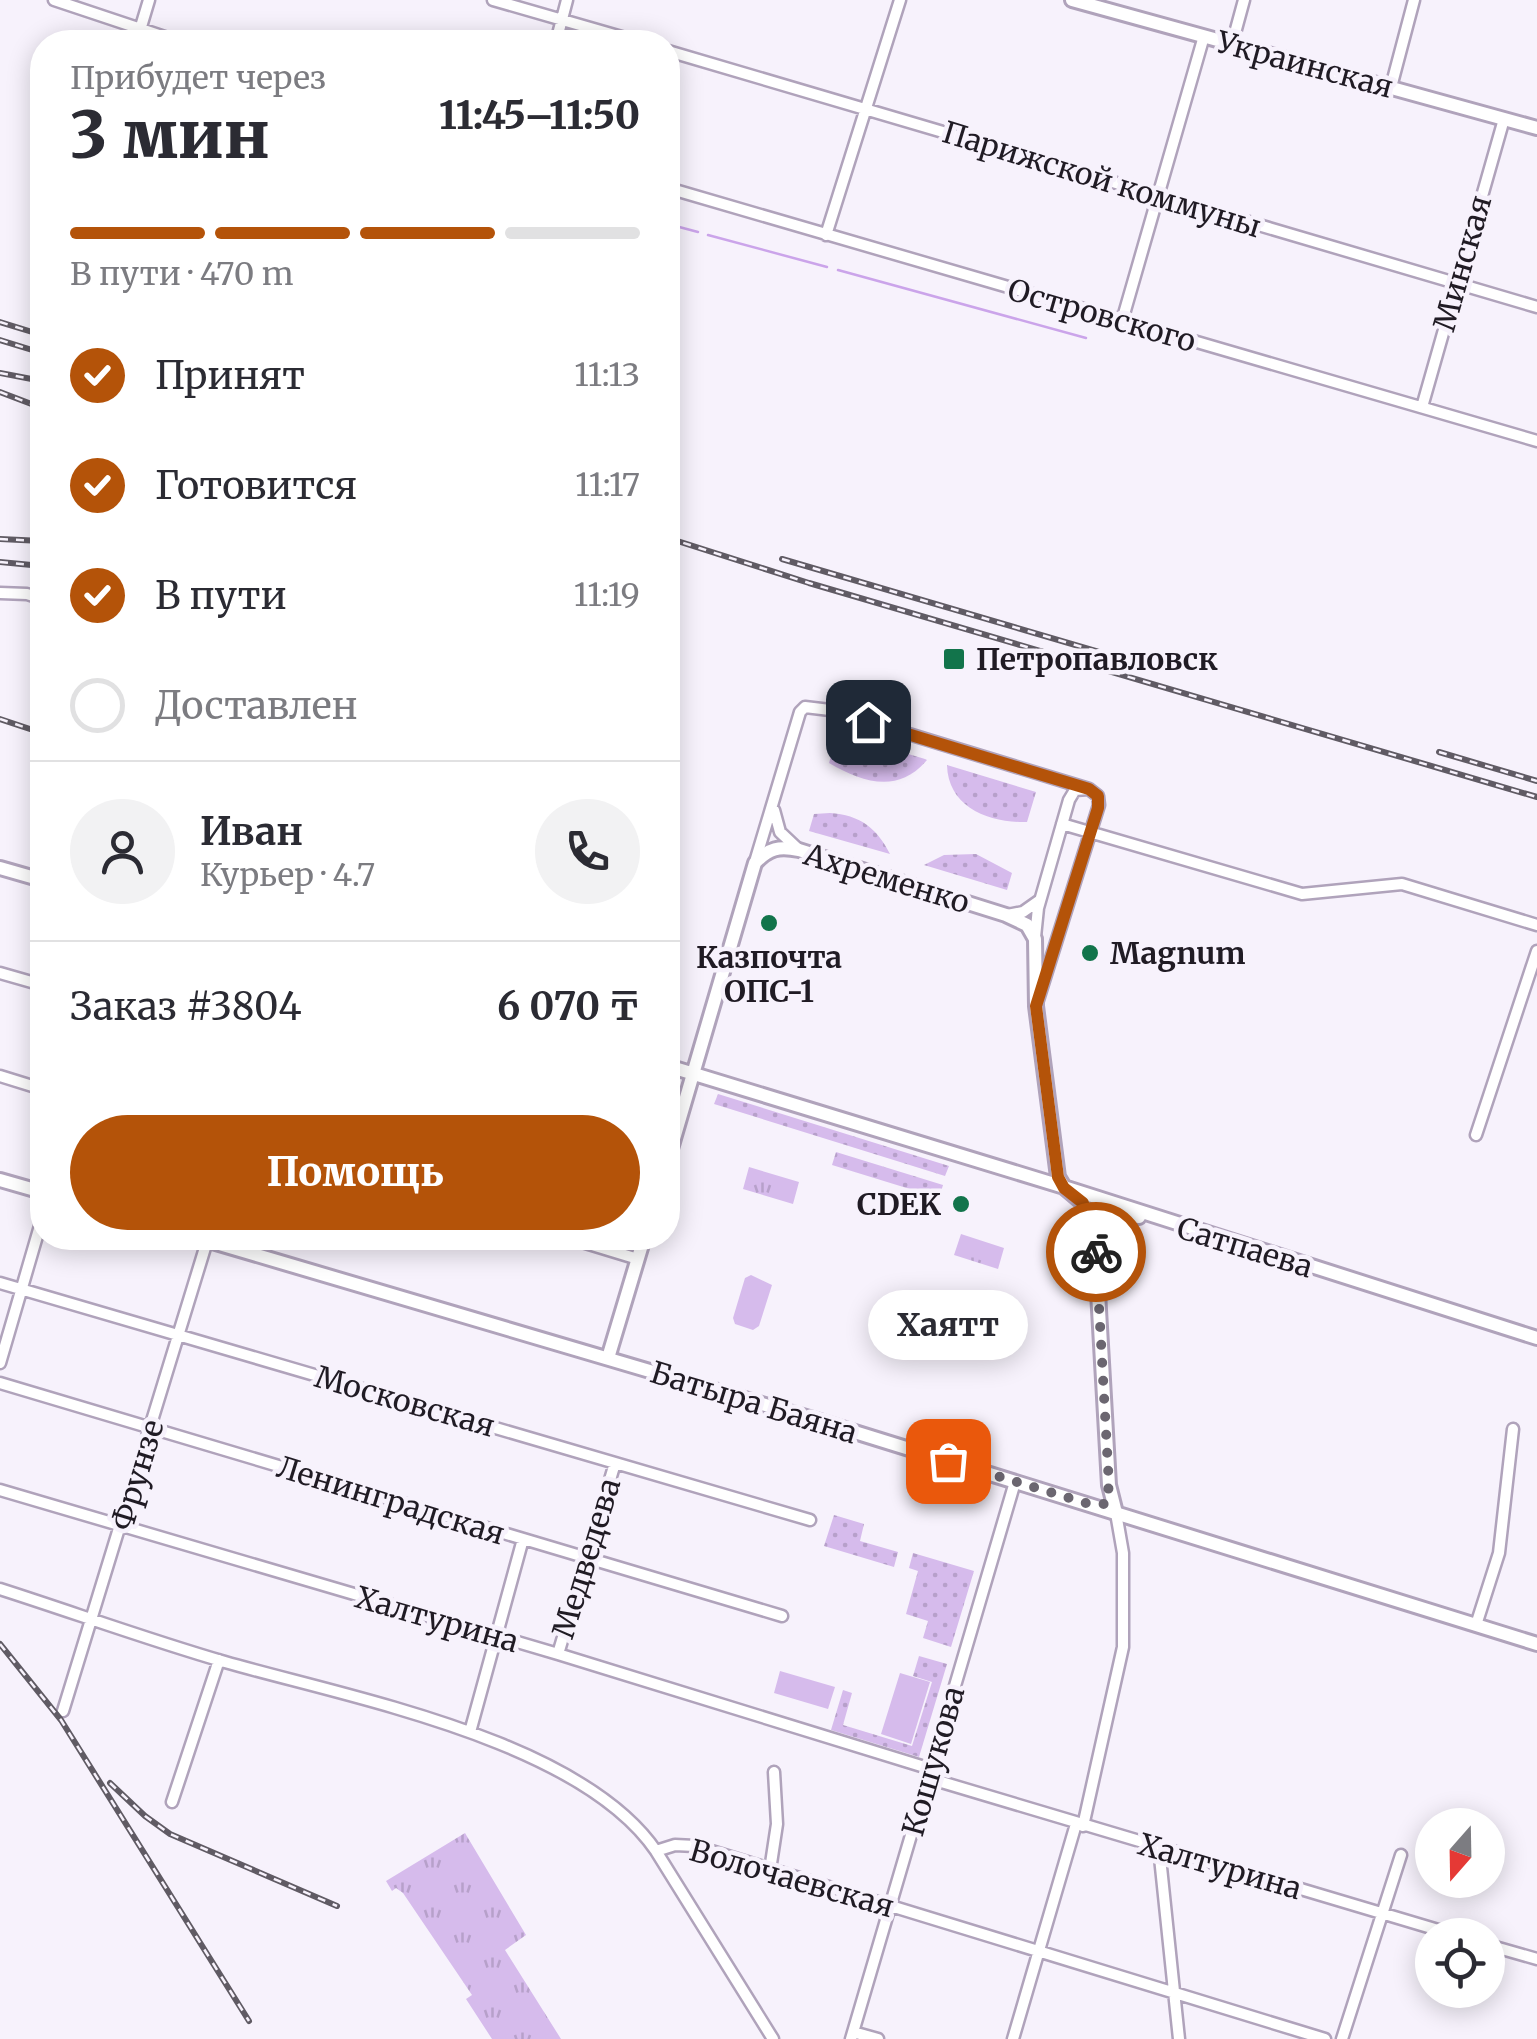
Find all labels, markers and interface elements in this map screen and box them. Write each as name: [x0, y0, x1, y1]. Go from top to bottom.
street label: Украинская: [1212, 22, 1397, 106]
text: Прибудет через: [70, 58, 326, 98]
text: 11:45–11:50: [439, 92, 640, 139]
text: 3 мин: [70, 94, 270, 176]
street label: Парижской коммуны: [938, 112, 1266, 246]
street label: Минская: [1425, 191, 1499, 335]
text: В пути · 470 m: [70, 254, 294, 294]
street label: Островского: [1004, 270, 1200, 360]
icon: check: [70, 348, 125, 403]
text: Принят: [155, 352, 305, 399]
text: 11:13: [574, 355, 640, 395]
icon: check: [70, 458, 125, 513]
text: Готовится: [155, 462, 357, 509]
text: 11:17: [575, 465, 640, 505]
icon: check: [70, 568, 125, 623]
text: В пути: [155, 572, 287, 619]
text: 11:19: [574, 575, 640, 615]
place label: Петропавловск: [976, 640, 1218, 678]
marker: Петропавловск: [941, 646, 967, 672]
pin: [826, 680, 911, 765]
text: Доставлен: [155, 682, 358, 729]
icon: home: [841, 695, 896, 750]
button: person: [70, 799, 175, 904]
button: phone: [535, 799, 640, 904]
text: Иван: [200, 808, 303, 855]
street label: Ахременко: [799, 835, 974, 921]
text: Курьер · 4.7: [200, 855, 375, 895]
marker: Казпочта ОПС-1: [758, 912, 780, 934]
place label: Magnum: [1110, 934, 1245, 972]
place label: Казпочта ОПС-1: [696, 938, 842, 1010]
marker: Magnum: [1079, 942, 1101, 964]
text: Заказ #3804: [70, 983, 302, 1030]
text: 6 070 ₸: [497, 983, 640, 1030]
button: Помощь: [70, 1115, 640, 1230]
place label: CDEK: [857, 1185, 942, 1223]
marker: CDEK: [950, 1193, 972, 1215]
courier: [1046, 1202, 1146, 1302]
street label: Сатпаева: [1173, 1208, 1317, 1286]
icon: bike: [1069, 1225, 1124, 1280]
callout: Хаятт: [868, 1291, 1028, 1361]
text: Хаятт: [897, 1305, 999, 1345]
street label: Батыра Баяна: [646, 1353, 862, 1451]
street label: Московская: [311, 1357, 499, 1445]
street label: Фрунзе: [102, 1415, 172, 1535]
pin: [906, 1419, 991, 1504]
icon: bag: [921, 1434, 976, 1489]
street label: Ленинградская: [273, 1447, 509, 1553]
street label: Медведева: [544, 1473, 628, 1643]
street label: Халтурина: [351, 1578, 523, 1660]
street label: Кошукова: [894, 1682, 972, 1840]
north arrow: [1415, 1808, 1505, 1898]
map controls: [1415, 1808, 1505, 2008]
street label: Халтурина: [1134, 1825, 1306, 1907]
street label: Волочаевская: [686, 1831, 898, 1925]
button: locate: [1415, 1918, 1505, 2008]

